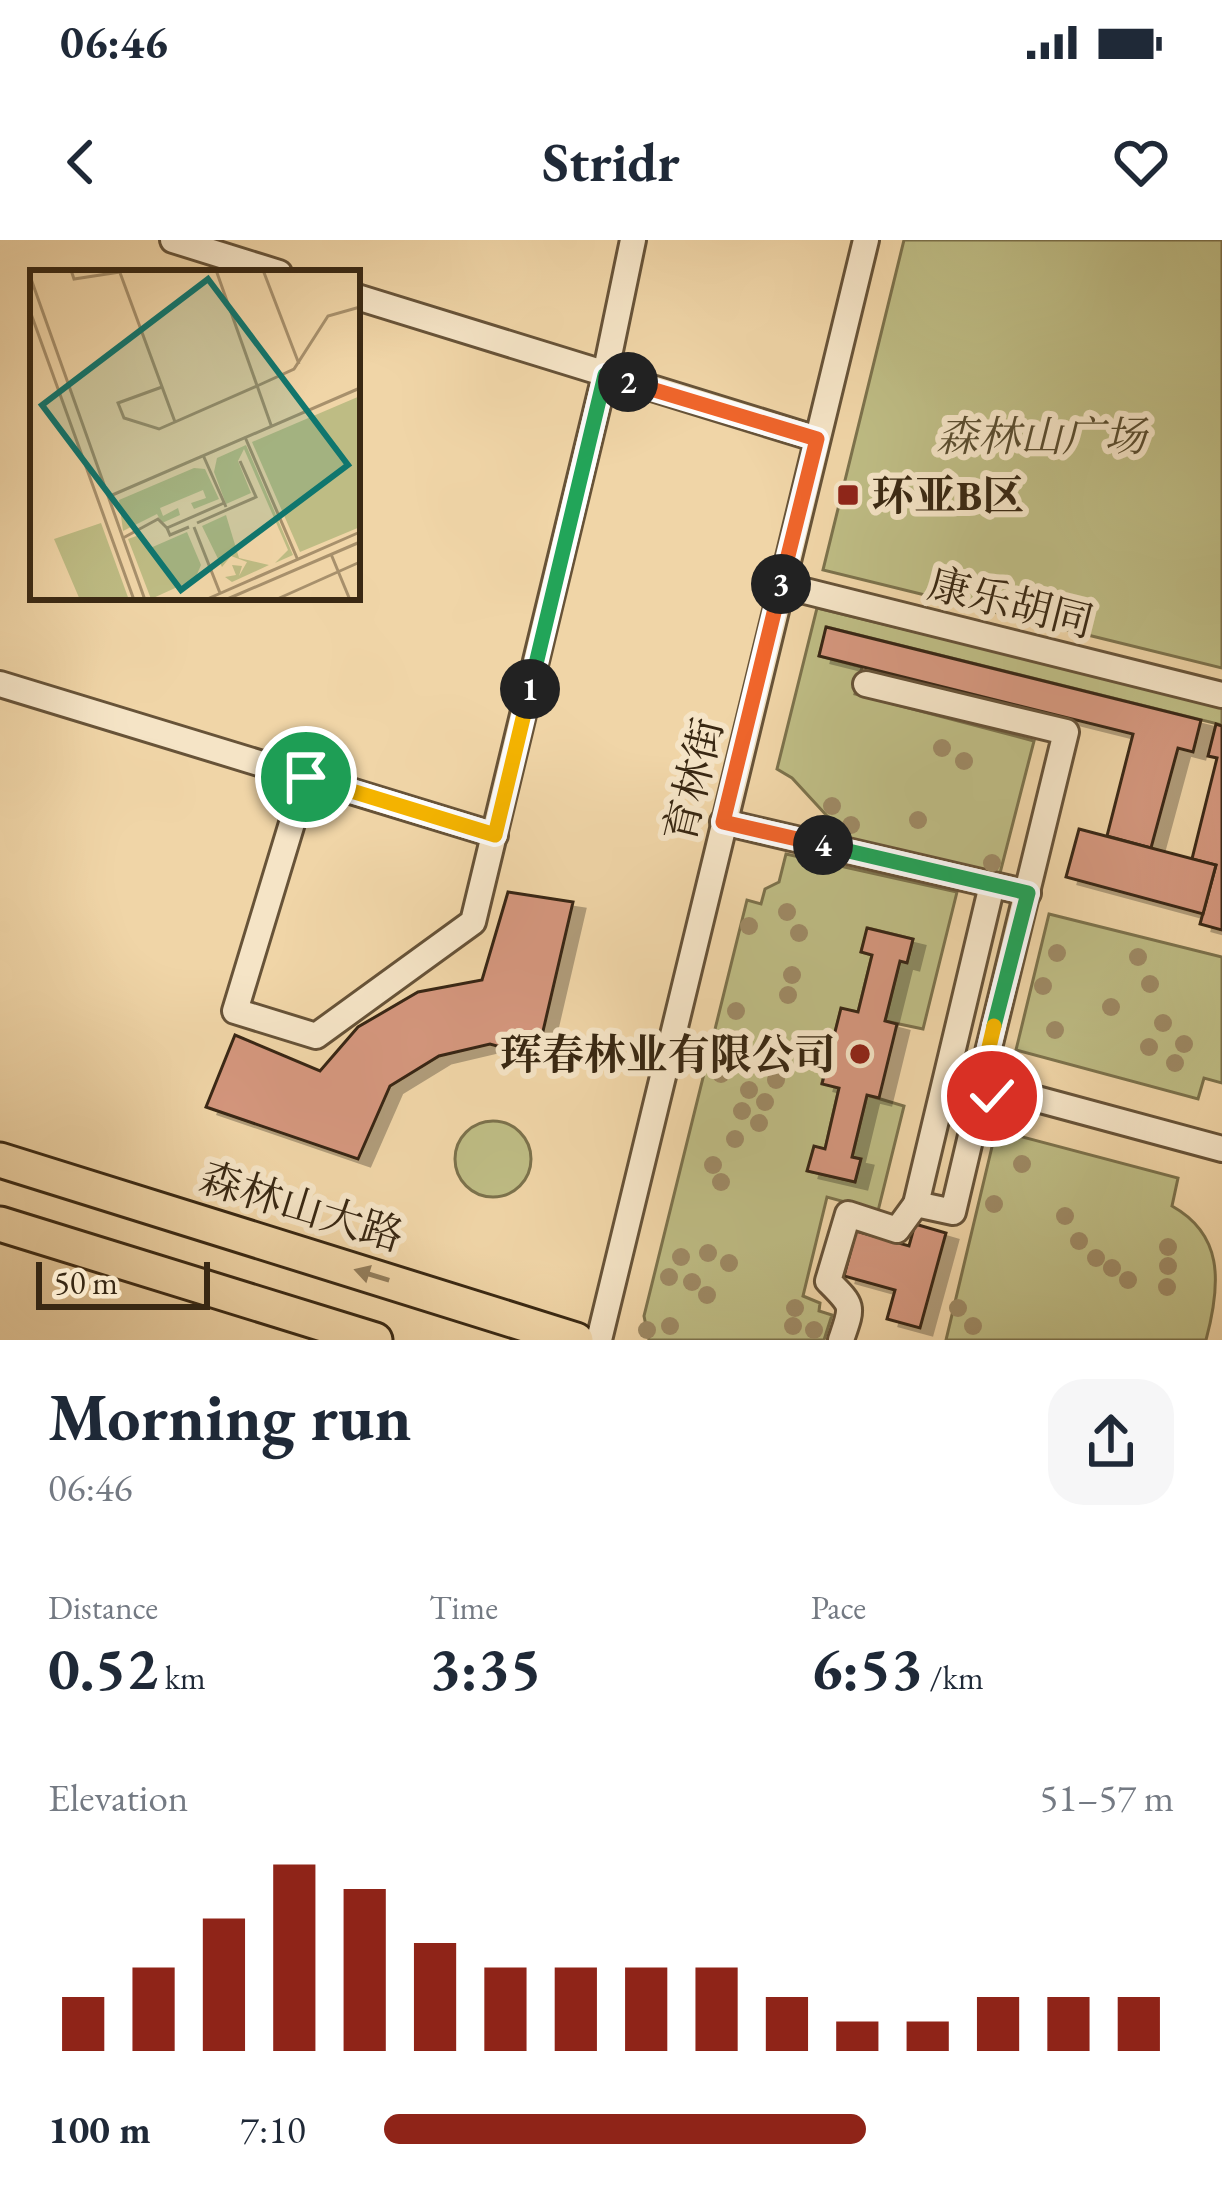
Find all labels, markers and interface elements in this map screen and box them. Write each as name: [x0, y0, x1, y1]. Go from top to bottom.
text: 06:46: [60, 13, 168, 71]
text: Stridr: [542, 127, 680, 197]
icon: back: [48, 129, 114, 195]
icon: heart: [1108, 129, 1174, 195]
inset map: [30, 270, 360, 600]
pin: 2: [598, 352, 658, 412]
text: 2: [619, 360, 637, 403]
park label: 森林山广场: [936, 409, 1149, 464]
place label: 环亚B区: [872, 468, 1024, 523]
marker: 环亚B区: [835, 482, 861, 508]
pin: 3: [751, 554, 811, 614]
street label: 康乐胡同: [923, 555, 1099, 649]
text: 3: [772, 562, 790, 605]
pin: 1: [500, 659, 560, 719]
text: 1: [521, 667, 539, 710]
street label: 育林街: [652, 712, 735, 848]
pin: [255, 726, 357, 828]
icon: arrive: [273, 744, 339, 810]
pin: 4: [793, 815, 853, 875]
text: 4: [814, 823, 832, 866]
place label: 珲春林业有限公司: [500, 1027, 836, 1082]
marker: 珲春林业有限公司: [847, 1041, 873, 1067]
pin: [941, 1045, 1043, 1147]
icon: check: [959, 1063, 1025, 1129]
street label: 森林山大路: [193, 1149, 410, 1263]
scale bar: [36, 1256, 210, 1309]
text: 50 m: [54, 1261, 118, 1304]
one-way arrow: [353, 1265, 390, 1283]
text: Morning run: [48, 1374, 412, 1460]
button: share: [1048, 1379, 1174, 1505]
text: 06:46: [48, 1462, 133, 1513]
text: Distance: [48, 1586, 158, 1629]
text: Time: [429, 1586, 498, 1629]
text: Pace: [811, 1586, 866, 1629]
text: 0.52: [48, 1629, 158, 1707]
text: 3:35: [429, 1629, 541, 1707]
text: 6:53: [811, 1629, 923, 1707]
text: km: [158, 1656, 206, 1699]
text: /km: [923, 1656, 984, 1699]
text: Elevation: [48, 1772, 188, 1823]
text: 51–57 m: [1040, 1772, 1174, 1823]
text: 100 m: [48, 2104, 151, 2155]
text: 7:10: [240, 2104, 306, 2155]

